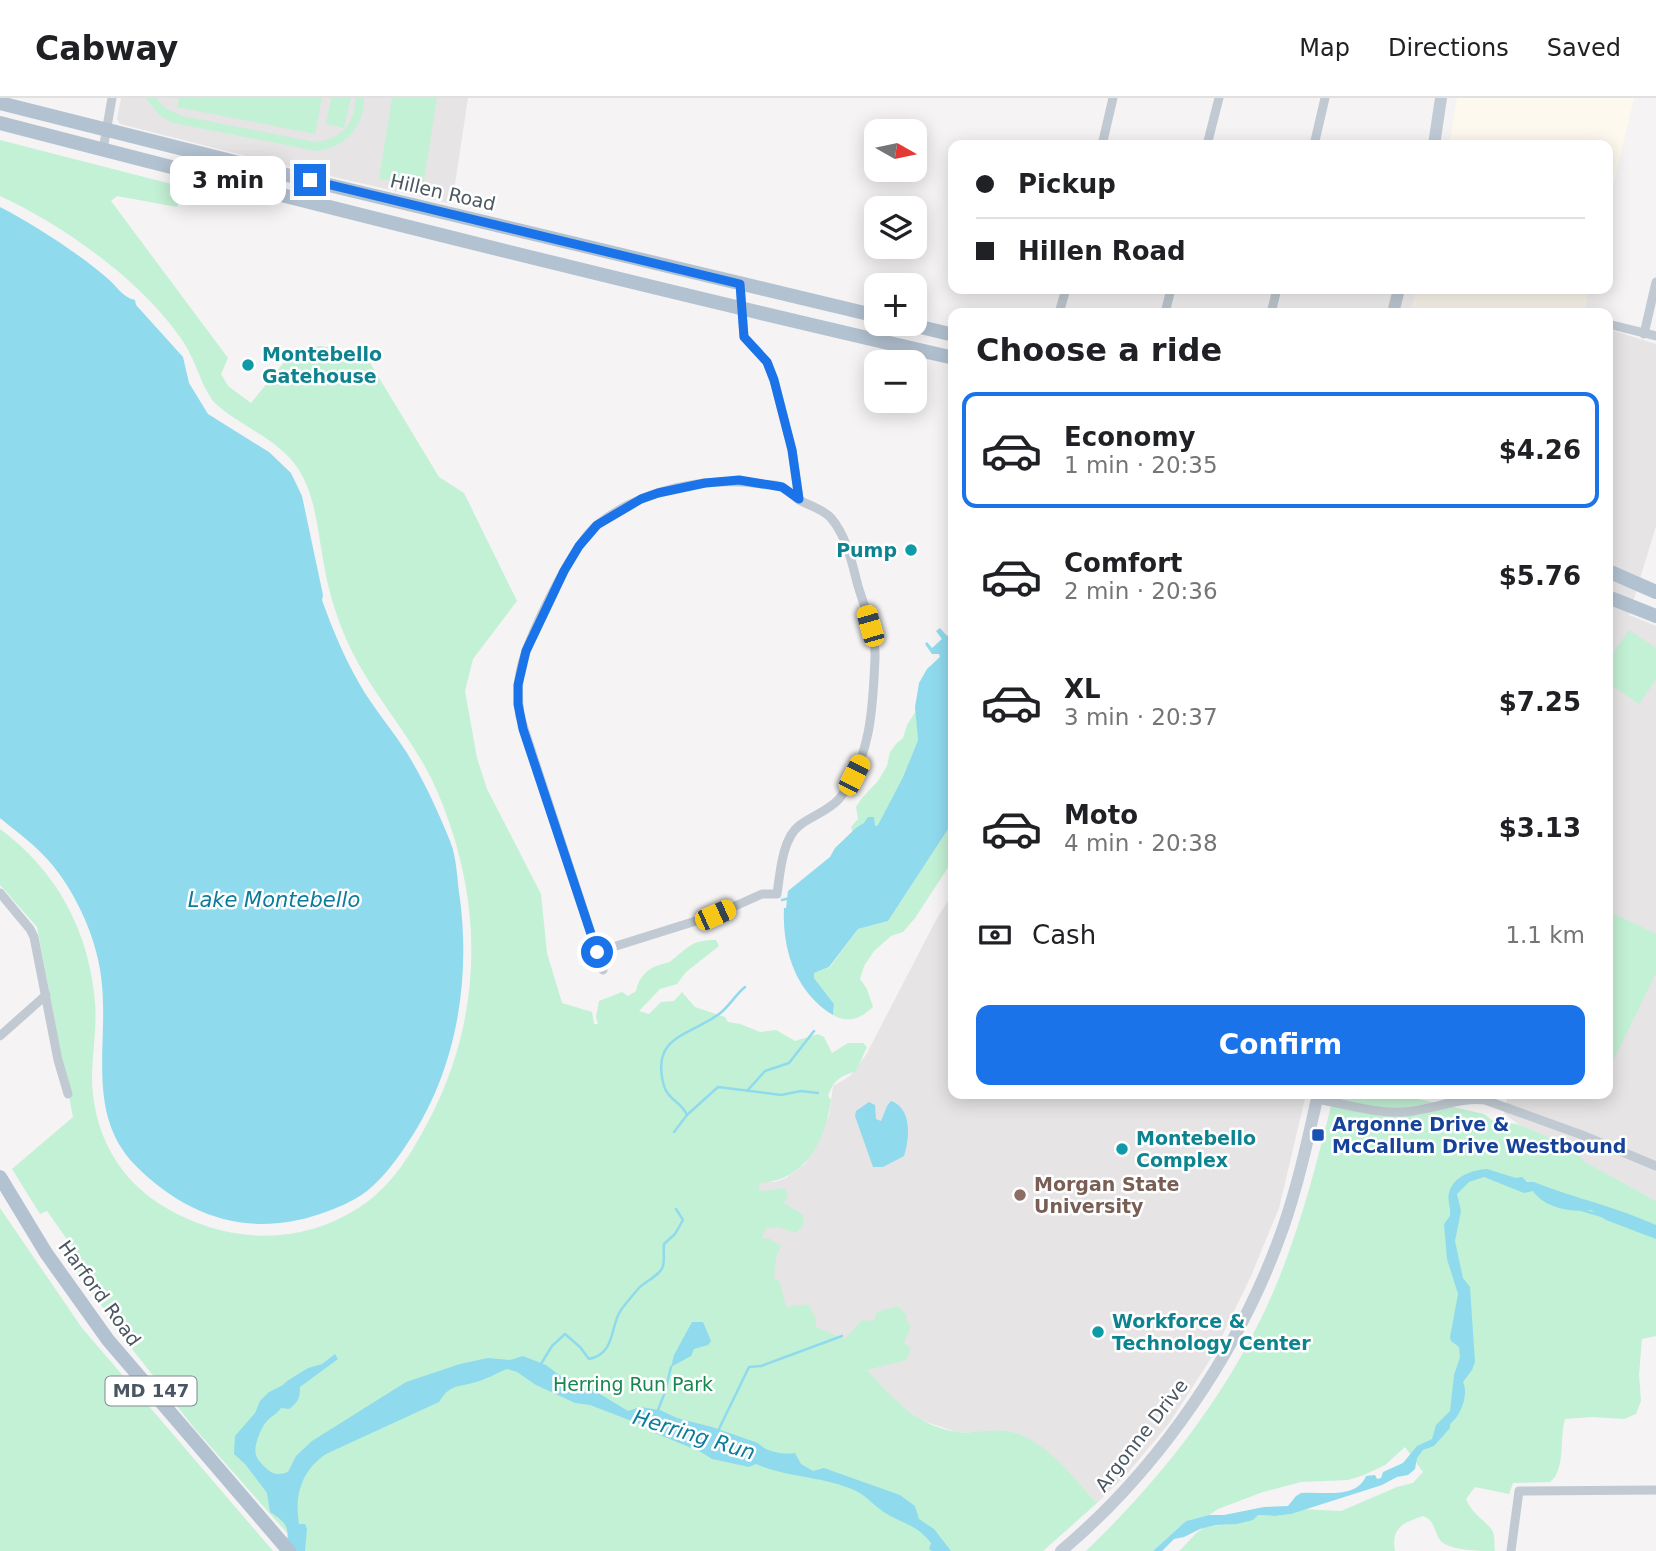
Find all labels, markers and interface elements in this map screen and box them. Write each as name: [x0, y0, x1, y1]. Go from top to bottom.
text: Cabway: [35, 29, 178, 68]
text: Map: [1299, 34, 1350, 62]
text: Directions: [1388, 34, 1509, 62]
text: Saved: [1547, 34, 1621, 62]
north arrow: [864, 119, 928, 182]
map controls: [864, 119, 927, 413]
callout: 3 min: [170, 155, 286, 204]
route end: [294, 164, 326, 196]
text: 3 min: [192, 167, 264, 193]
street label: Hillen Road: [388, 169, 498, 215]
text: Pickup: [1018, 169, 1116, 199]
button: layers: [864, 196, 927, 259]
text: Hillen Road: [1018, 236, 1186, 266]
button: +: [864, 273, 927, 336]
text: Choose a ride: [976, 331, 1222, 369]
place label: Montebello Gatehouse: [262, 343, 382, 387]
button: −: [864, 350, 927, 413]
marker: Montebello Gatehouse: [240, 357, 256, 373]
icon: car: [980, 419, 1043, 482]
text: Economy: [1064, 422, 1195, 452]
text: $4.26: [1499, 435, 1581, 465]
text: 1 min · 20:35: [1064, 452, 1218, 478]
place label: Pump: [836, 539, 897, 561]
marker: Pump: [903, 542, 919, 558]
icon: car: [980, 545, 1043, 608]
text: Comfort: [1064, 548, 1182, 578]
text: $5.76: [1499, 561, 1581, 591]
text: 2 min · 20:36: [1064, 578, 1218, 604]
car: [855, 603, 886, 649]
icon: car: [980, 671, 1043, 734]
text: XL: [1064, 674, 1101, 704]
text: $7.25: [1499, 687, 1581, 717]
text: 3 min · 20:37: [1064, 704, 1218, 730]
car: [836, 752, 873, 798]
icon: car: [980, 797, 1043, 860]
text: Moto: [1064, 800, 1138, 830]
text: $3.13: [1499, 813, 1581, 843]
text: 4 min · 20:38: [1064, 830, 1218, 856]
water label: Lake Montebello: [188, 888, 360, 912]
car: [692, 897, 739, 933]
icon: cash: [976, 916, 1014, 954]
text: Cash: [1032, 920, 1096, 950]
text: 1.1 km: [1505, 922, 1585, 948]
route start: [581, 936, 613, 968]
button: Confirm: [976, 1005, 1585, 1085]
place label: Argonne Drive & McCallum Drive Westbound: [1332, 1113, 1626, 1157]
place label: Montebello Complex: [1136, 1127, 1256, 1171]
marker: Argonne Drive & McCallum Drive Westbound: [1310, 1127, 1326, 1143]
marker: Montebello Complex: [1114, 1141, 1130, 1157]
place label: Morgan State University: [1034, 1173, 1179, 1217]
marker: Morgan State University: [1012, 1187, 1028, 1203]
street label: Harford Road: [54, 1236, 146, 1350]
place label: Workforce & Technology Center: [1112, 1310, 1311, 1354]
marker: Workforce & Technology Center: [1090, 1324, 1106, 1340]
park label: Herring Run Park: [553, 1373, 713, 1395]
street label: Argonne Drive: [1090, 1374, 1192, 1496]
road number: MD 147: [106, 1376, 196, 1406]
water label: Herring Run: [630, 1405, 758, 1465]

